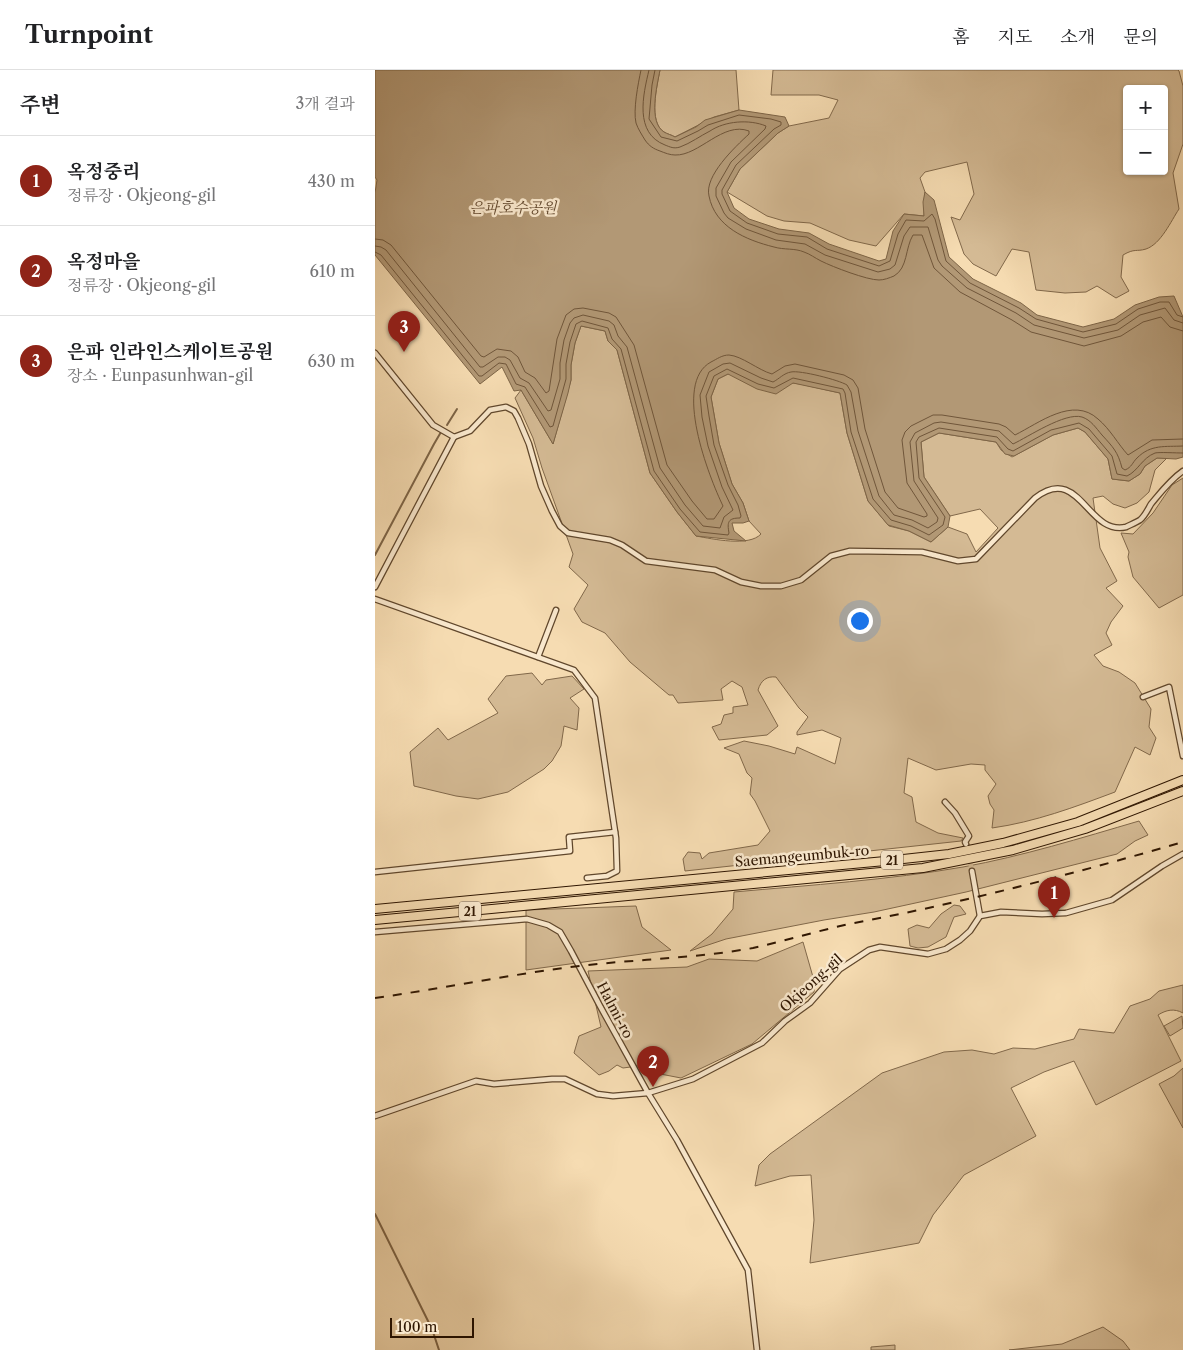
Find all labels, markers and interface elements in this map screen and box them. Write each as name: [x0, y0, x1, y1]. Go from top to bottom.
text: Turnpoint: [25, 20, 153, 49]
text: 홈: [952, 26, 970, 48]
text: 지도: [998, 26, 1032, 48]
text: 소개: [1060, 26, 1095, 48]
text: 문의: [1123, 26, 1158, 48]
map controls: [1123, 85, 1168, 175]
button: +: [1123, 85, 1168, 130]
text: 주변: [20, 92, 61, 117]
text: 3개 결과: [296, 93, 355, 113]
button: −: [1123, 130, 1168, 175]
text: 옥정중리: [67, 160, 140, 183]
text: 1: [32, 171, 40, 191]
text: 430 m: [308, 171, 355, 191]
text: 정류장 · Okjeong-gil: [67, 185, 216, 205]
water label: 은파호수공원: [470, 198, 558, 217]
text: 옥정마을: [67, 250, 140, 273]
text: 2: [31, 261, 41, 281]
text: 610 m: [310, 261, 355, 281]
text: 정류장 · Okjeong-gil: [67, 275, 216, 295]
pin: 3: [388, 311, 420, 352]
text: 은파 인라인스케이트공원: [67, 340, 274, 363]
text: 3: [31, 351, 41, 371]
text: 630 m: [308, 351, 355, 371]
text: 장소 · Eunpasunhwan-gil: [67, 365, 253, 385]
your location: [847, 608, 873, 634]
street label: Saemangeumbuk-ro: [734, 841, 870, 871]
road number: 21: [881, 850, 903, 870]
pin: 1: [1038, 877, 1070, 918]
road number: 21: [459, 901, 481, 920]
street label: Okjeong-gil: [776, 950, 846, 1016]
street label: Halmi-ro: [593, 979, 637, 1041]
pin: 2: [637, 1046, 669, 1087]
scale bar: [390, 1315, 474, 1338]
text: 100 m: [397, 1318, 437, 1336]

